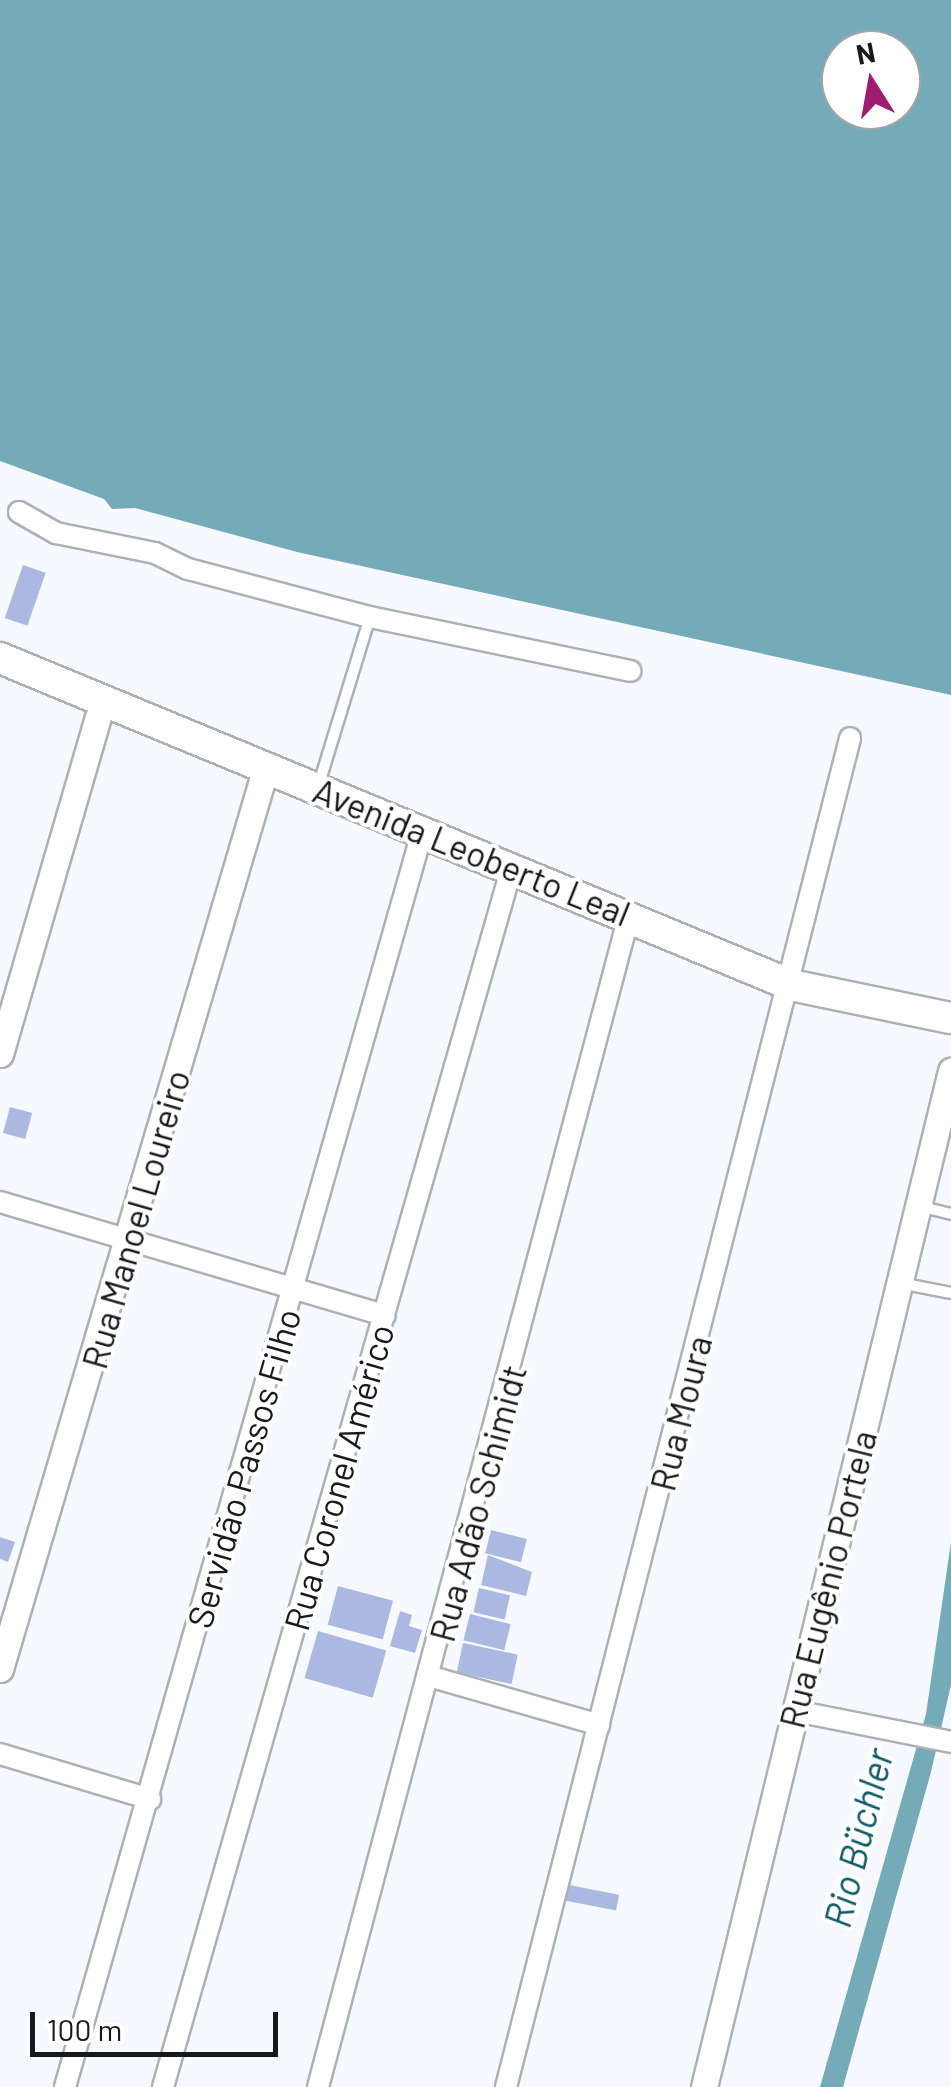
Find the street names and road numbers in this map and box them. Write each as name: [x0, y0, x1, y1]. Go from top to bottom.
street label: Avenida Leoberto Leal: [308, 768, 636, 934]
street label: Rua Manoel Loureiro: [72, 1065, 198, 1373]
street label: Servidão Passos Filho: [177, 1303, 309, 1633]
street label: Rua Coronel Américo: [274, 1319, 402, 1635]
street label: Rua Moura: [640, 1331, 720, 1495]
street label: Rua Adão Schimidt: [420, 1360, 534, 1646]
street label: Rua Eugênio Portela: [770, 1426, 884, 1732]

